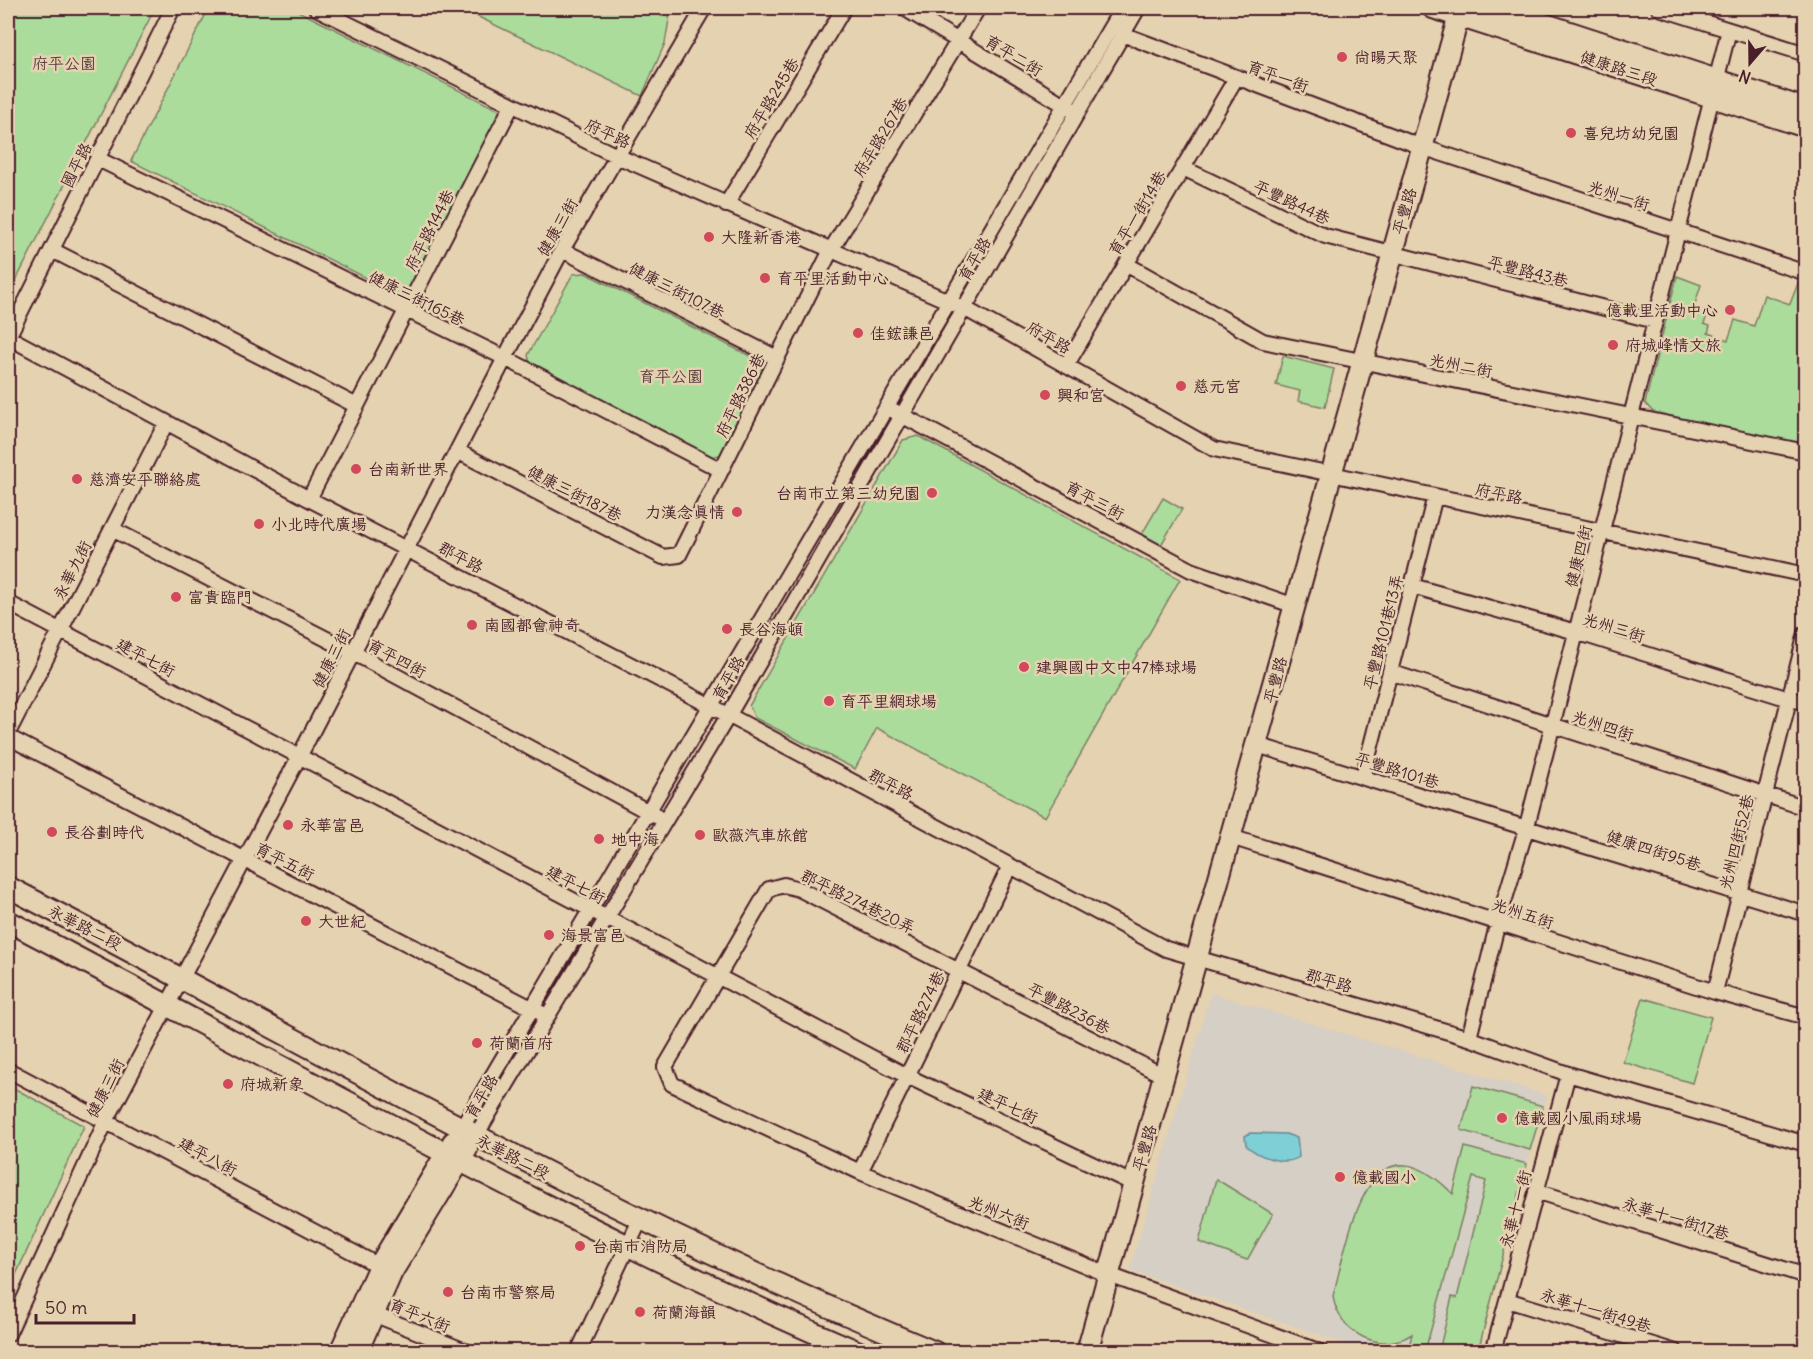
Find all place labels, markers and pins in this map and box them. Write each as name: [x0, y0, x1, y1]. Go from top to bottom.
place label: 尚暘天聚: [1354, 47, 1418, 67]
marker: 尚暘天聚: [1335, 50, 1349, 64]
place label: 喜兒坊幼兒園: [1583, 123, 1679, 143]
marker: 喜兒坊幼兒園: [1564, 126, 1578, 140]
place label: 大隆新香港: [721, 227, 801, 247]
marker: 大隆新香港: [702, 230, 716, 244]
place label: 育平里活動中心: [777, 268, 889, 288]
marker: 育平里活動中心: [758, 271, 772, 285]
place label: 億載里活動中心: [1606, 300, 1718, 320]
marker: 億載里活動中心: [1723, 303, 1737, 317]
place label: 佳鋐謙邑: [870, 323, 934, 343]
marker: 佳鋐謙邑: [851, 326, 865, 340]
place label: 府城峰情文旅: [1625, 335, 1721, 355]
marker: 府城峰情文旅: [1606, 338, 1620, 352]
place label: 慈元宮: [1193, 376, 1241, 396]
marker: 慈元宮: [1174, 379, 1188, 393]
place label: 興和宮: [1057, 385, 1105, 405]
marker: 興和宮: [1038, 388, 1052, 402]
place label: 台南新世界: [368, 459, 448, 479]
marker: 台南新世界: [349, 462, 363, 476]
place label: 慈濟安平聯絡處: [89, 469, 201, 489]
marker: 慈濟安平聯絡處: [70, 472, 84, 486]
place label: 台南市立第三幼兒園: [776, 483, 920, 503]
marker: 台南市立第三幼兒園: [925, 486, 939, 500]
place label: 力漢念真情: [645, 502, 725, 522]
marker: 力漢念真情: [730, 505, 744, 519]
place label: 小北時代廣場: [271, 514, 367, 534]
marker: 小北時代廣場: [252, 517, 266, 531]
place label: 富貴臨門: [188, 587, 252, 607]
marker: 富貴臨門: [169, 590, 183, 604]
place label: 南國都會神奇: [484, 615, 580, 635]
marker: 南國都會神奇: [465, 618, 479, 632]
place label: 長谷海頓: [739, 619, 803, 639]
marker: 長谷海頓: [720, 622, 734, 636]
place label: 建興國中文中47棒球場: [1036, 657, 1197, 677]
marker: 建興國中文中47棒球場: [1017, 660, 1031, 674]
place label: 育平里網球場: [841, 691, 937, 711]
marker: 育平里網球場: [822, 694, 836, 708]
place label: 永華富邑: [300, 815, 364, 835]
marker: 永華富邑: [281, 818, 295, 832]
place label: 長谷劃時代: [64, 822, 144, 842]
marker: 長谷劃時代: [45, 825, 59, 839]
place label: 歐薇汽車旅館: [712, 825, 808, 845]
marker: 歐薇汽車旅館: [693, 828, 707, 842]
place label: 地中海: [611, 829, 659, 849]
marker: 地中海: [592, 832, 606, 846]
place label: 大世紀: [318, 911, 366, 931]
marker: 大世紀: [299, 914, 313, 928]
place label: 海景富邑: [561, 925, 625, 945]
marker: 海景富邑: [542, 928, 556, 942]
place label: 荷蘭首府: [489, 1033, 553, 1053]
marker: 荷蘭首府: [470, 1036, 484, 1050]
place label: 府城新象: [240, 1074, 304, 1094]
marker: 府城新象: [221, 1077, 235, 1091]
place label: 億載國小風雨球場: [1514, 1108, 1642, 1128]
marker: 億載國小風雨球場: [1495, 1111, 1509, 1125]
place label: 億載國小: [1352, 1167, 1416, 1187]
marker: 億載國小: [1333, 1170, 1347, 1184]
place label: 台南市消防局: [592, 1236, 688, 1256]
marker: 台南市消防局: [573, 1239, 587, 1253]
place label: 台南市警察局: [460, 1282, 556, 1302]
marker: 台南市警察局: [441, 1285, 455, 1299]
place label: 荷蘭海韻: [652, 1302, 716, 1322]
marker: 荷蘭海韻: [633, 1305, 647, 1319]

